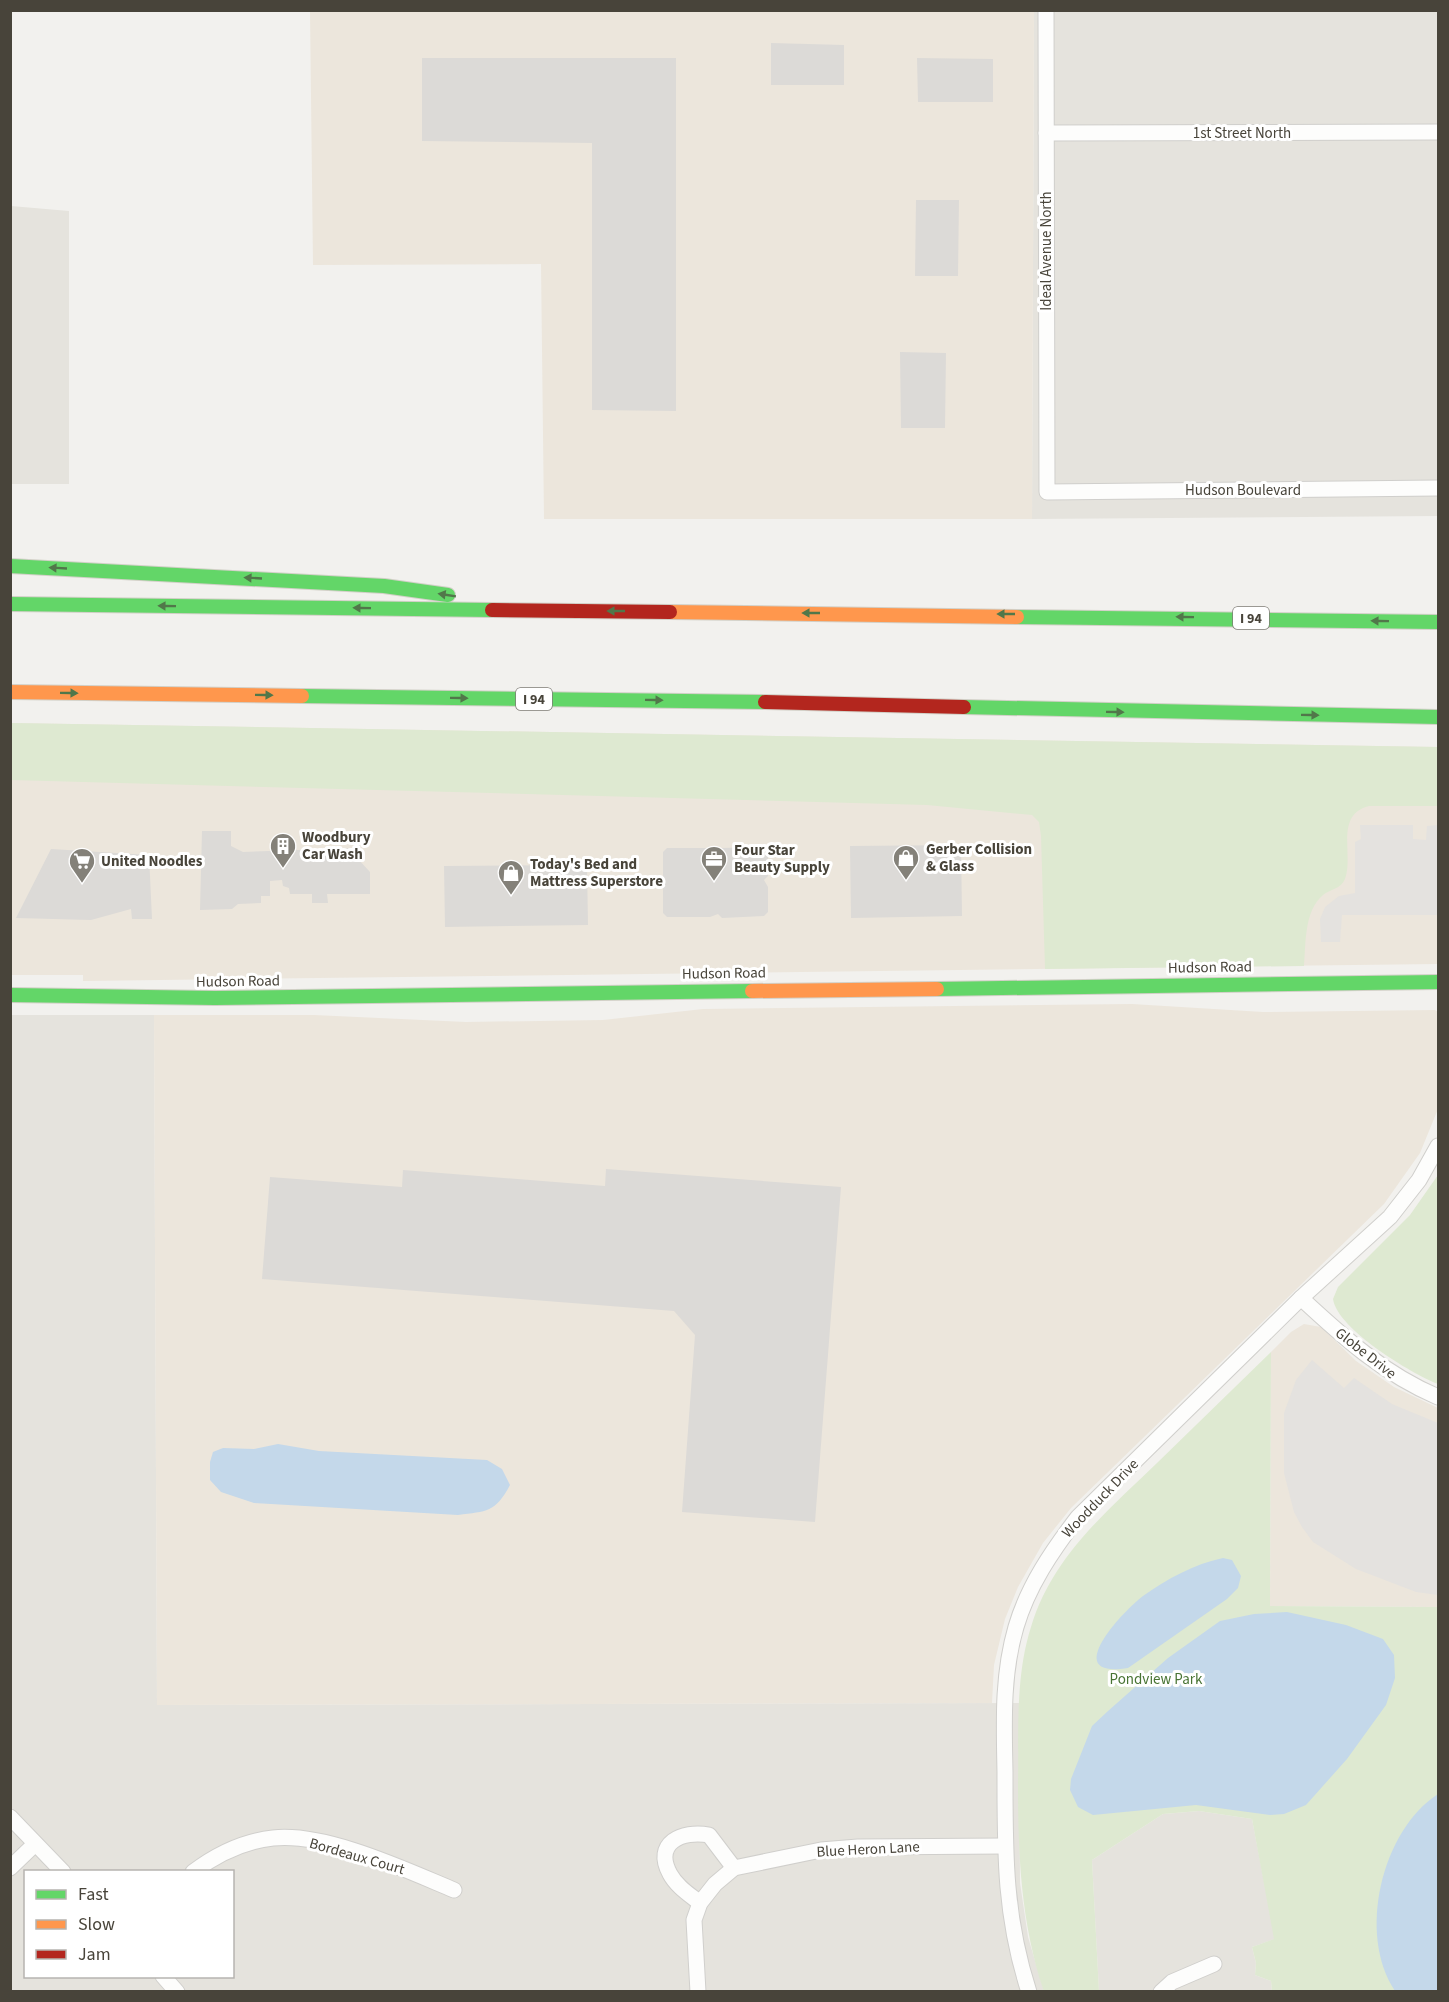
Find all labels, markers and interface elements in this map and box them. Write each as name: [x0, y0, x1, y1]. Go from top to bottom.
street label: 1st Street North: [1193, 123, 1291, 144]
street label: Ideal Avenue North: [1036, 191, 1057, 311]
street label: Hudson Boulevard: [1185, 480, 1301, 501]
one-way arrow: [49, 564, 68, 573]
one-way arrow: [244, 574, 263, 583]
one-way arrow: [438, 591, 457, 600]
one-way arrow: [158, 601, 177, 611]
one-way arrow: [353, 603, 372, 613]
one-way arrow: [606, 606, 625, 616]
road number: I 94: [1233, 607, 1269, 629]
one-way arrow: [801, 608, 820, 618]
one-way arrow: [996, 610, 1015, 619]
one-way arrow: [1176, 612, 1195, 622]
one-way arrow: [1371, 616, 1390, 626]
one-way arrow: [59, 688, 78, 698]
road number: I 94: [516, 688, 552, 710]
one-way arrow: [254, 690, 273, 700]
one-way arrow: [449, 693, 468, 703]
one-way arrow: [644, 695, 663, 705]
one-way arrow: [1106, 707, 1125, 716]
one-way arrow: [1301, 710, 1320, 720]
place label: Woodbury Car Wash: [302, 827, 371, 865]
building icon: Woodbury Car Wash: [268, 831, 298, 869]
place label: Gerber Collision & Glass: [926, 839, 1032, 877]
place label: Four Star Beauty Supply: [734, 840, 830, 878]
shop icon: Gerber Collision & Glass: [891, 843, 921, 881]
office icon: Four Star Beauty Supply: [699, 844, 729, 882]
supermarket icon: United Noodles: [67, 846, 97, 884]
place label: United Noodles: [101, 851, 203, 872]
place label: Today's Bed and Mattress Superstore: [530, 854, 663, 892]
shop icon: Today's Bed and Mattress Superstore: [496, 858, 526, 896]
street label: Hudson Road: [1168, 956, 1252, 979]
street label: Hudson Road: [682, 962, 766, 985]
street label: Hudson Road: [196, 970, 280, 993]
street label: Globe Drive: [1331, 1323, 1401, 1384]
street label: Woodduck Drive: [1057, 1454, 1144, 1543]
park label: Pondview Park: [1110, 1669, 1203, 1690]
street label: Bordeaux Court: [307, 1833, 407, 1880]
street label: Blue Heron Lane: [816, 1836, 920, 1863]
legend: [24, 1870, 234, 1978]
text: Fast: [78, 1882, 109, 1907]
text: Slow: [78, 1912, 115, 1937]
text: Jam: [78, 1942, 111, 1967]

